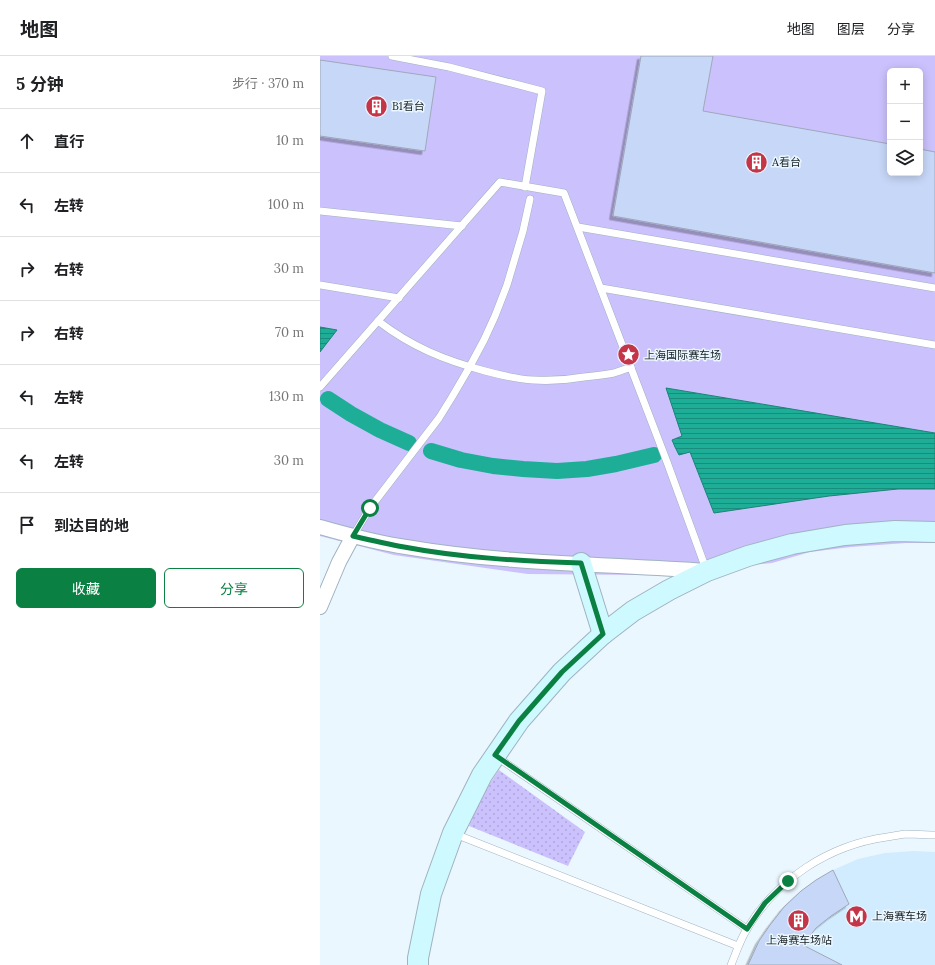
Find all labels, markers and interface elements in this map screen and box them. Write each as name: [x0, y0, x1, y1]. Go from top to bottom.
text: 地图: [20, 17, 58, 41]
text: 地图: [787, 20, 815, 38]
text: 图层: [837, 20, 865, 38]
text: 分享: [887, 20, 915, 38]
map controls: [887, 68, 923, 176]
button: +: [887, 68, 923, 104]
text: 5 分钟: [16, 73, 64, 95]
text: 步行 · 370 m: [232, 75, 304, 92]
building icon: B1看台: [363, 93, 389, 119]
place label: B1看台: [392, 99, 425, 113]
button: −: [887, 104, 923, 140]
icon: ahead: [16, 130, 38, 152]
text: 直行: [54, 132, 84, 151]
text: 10 m: [276, 132, 304, 149]
button: layers: [887, 140, 923, 176]
building icon: A看台: [743, 149, 769, 175]
place label: A看台: [771, 155, 801, 169]
icon: left: [16, 194, 38, 216]
text: 左转: [54, 196, 84, 215]
text: 100 m: [268, 196, 304, 213]
icon: right: [16, 258, 38, 280]
text: 右转: [54, 260, 84, 279]
text: 30 m: [274, 260, 304, 277]
icon: right: [16, 322, 38, 344]
text: 右转: [54, 324, 84, 343]
text: 70 m: [275, 324, 304, 341]
place icon: 上海国际赛车场: [615, 342, 641, 368]
place label: 上海国际赛车场: [644, 348, 721, 362]
icon: left: [16, 386, 38, 408]
text: 左转: [54, 388, 84, 407]
text: 130 m: [269, 388, 304, 405]
icon: left: [16, 450, 38, 472]
text: 左转: [54, 452, 84, 471]
text: 30 m: [274, 452, 304, 469]
route start: [361, 499, 379, 517]
icon: arrive: [16, 514, 38, 536]
text: 到达目的地: [54, 516, 129, 535]
button: 收藏: [16, 568, 156, 608]
button: 分享: [164, 568, 304, 608]
route end: [779, 872, 797, 890]
metro station icon: 上海赛车场: [843, 903, 869, 929]
building icon: 上海赛车场站: [786, 907, 812, 933]
place label: 上海赛车场: [872, 909, 927, 923]
place label: 上海赛车场站: [766, 933, 832, 947]

